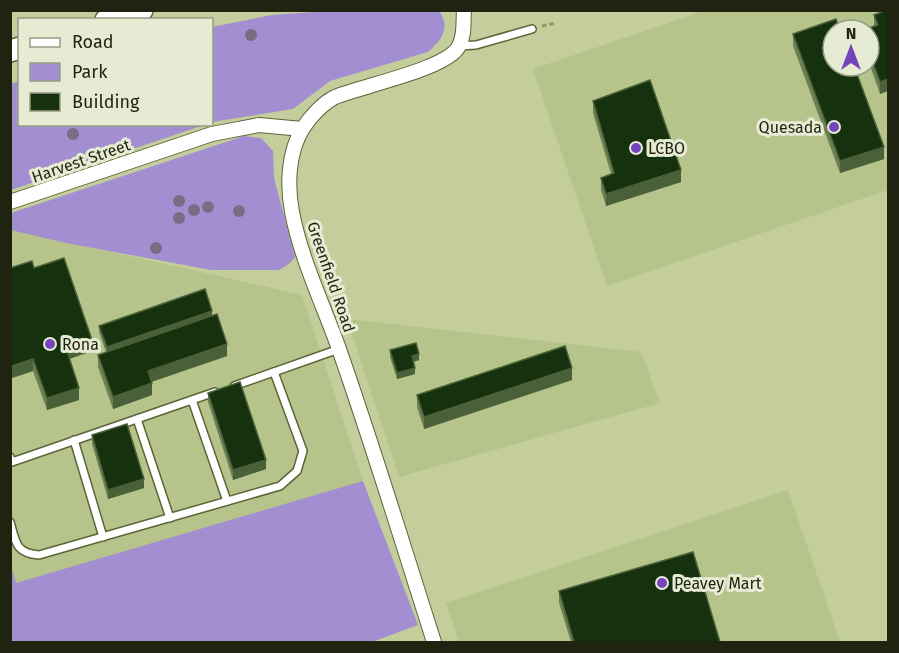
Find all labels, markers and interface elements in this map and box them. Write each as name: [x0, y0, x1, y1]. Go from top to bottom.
legend: [18, 18, 213, 126]
north arrow: [821, 18, 881, 78]
text: N: [846, 24, 856, 43]
text: Road: [72, 31, 114, 53]
text: Park: [72, 61, 108, 83]
text: Building: [72, 91, 140, 113]
place label: Quesada: [759, 118, 822, 137]
marker: Quesada: [827, 120, 841, 134]
street label: Harvest Street: [29, 135, 133, 187]
place label: LCBO: [648, 139, 685, 158]
marker: LCBO: [629, 141, 643, 155]
street label: Greenfield Road: [303, 219, 359, 335]
place label: Rona: [62, 335, 99, 354]
marker: Rona: [43, 337, 57, 351]
place label: Peavey Mart: [674, 574, 762, 593]
marker: Peavey Mart: [655, 576, 669, 590]

